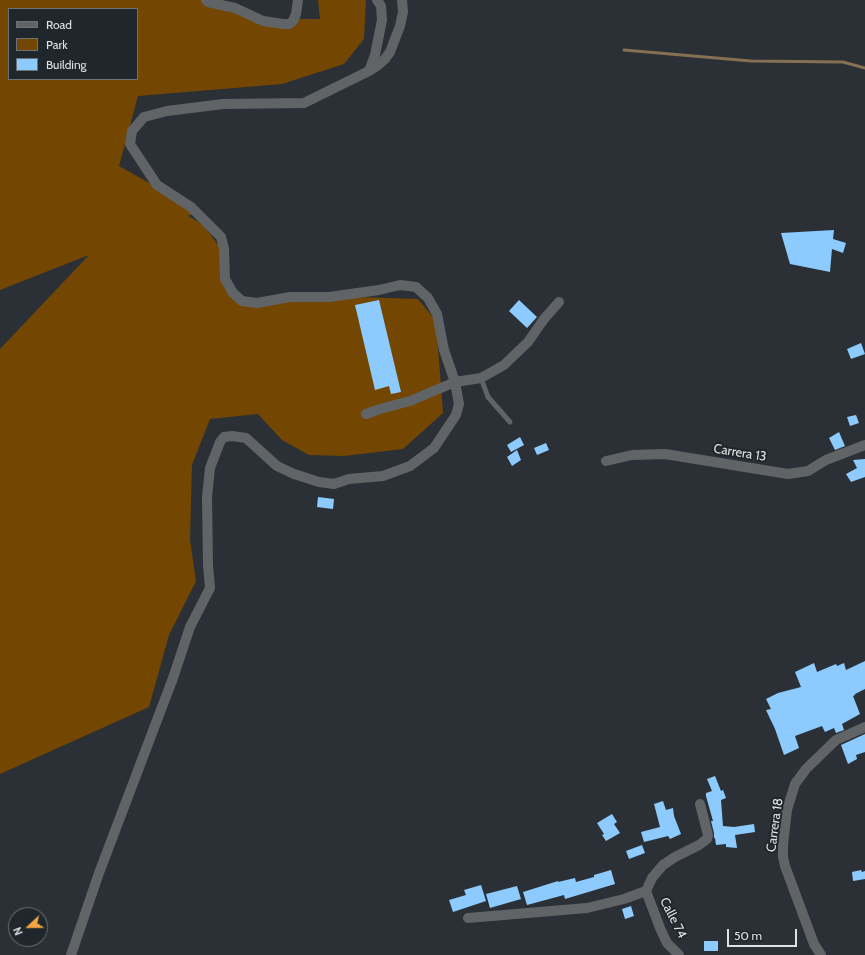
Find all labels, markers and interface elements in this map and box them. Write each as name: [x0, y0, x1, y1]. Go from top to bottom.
legend: [8, 8, 138, 80]
text: Road: [46, 17, 72, 32]
text: Park: [46, 37, 68, 52]
text: Building: [46, 57, 87, 72]
street label: Carrera 13: [712, 441, 768, 465]
street label: Carrera 18: [764, 797, 786, 853]
street label: Calle 74: [656, 895, 690, 941]
north arrow: [8, 907, 48, 947]
scale bar: [729, 921, 799, 947]
text: N: [10, 925, 26, 937]
text: 50 m: [734, 928, 762, 943]

